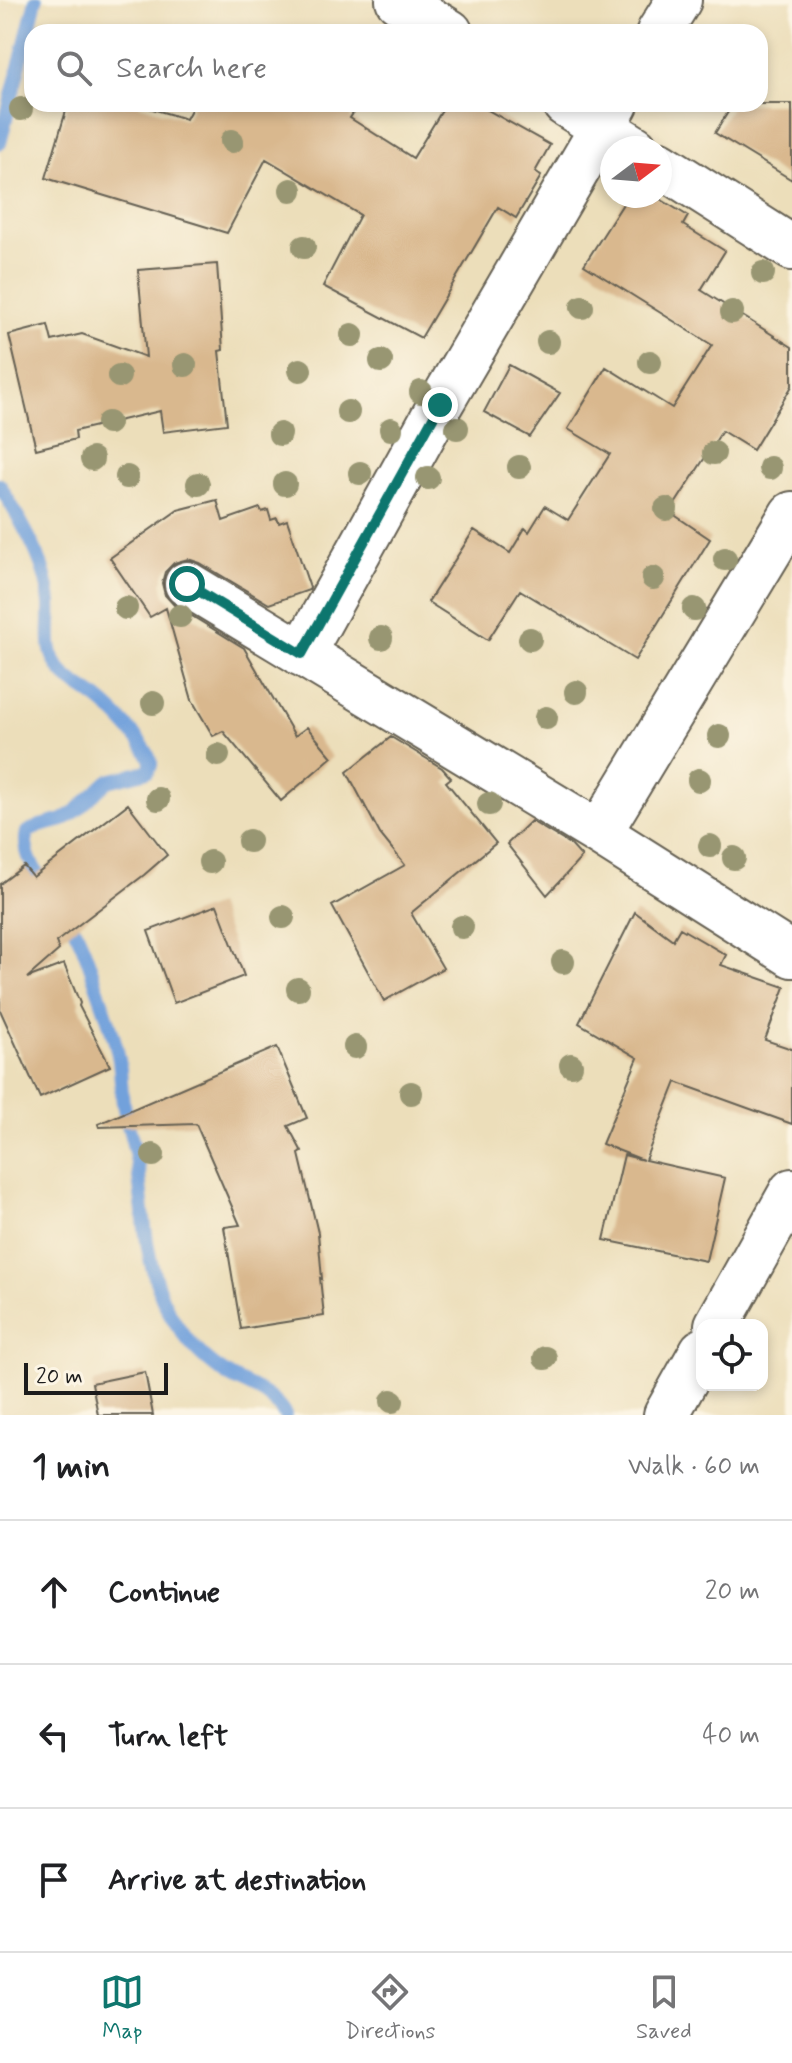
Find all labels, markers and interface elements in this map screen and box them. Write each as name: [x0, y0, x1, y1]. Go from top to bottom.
search box: [24, 24, 768, 112]
icon: search: [52, 46, 96, 90]
text: Search here: [116, 49, 267, 88]
north arrow: [600, 136, 672, 208]
route end: [422, 387, 458, 423]
route start: [169, 566, 205, 602]
map controls: [696, 1319, 768, 1391]
button: locate: [696, 1319, 768, 1391]
scale bar: [24, 1359, 168, 1395]
text: 20 m: [36, 1363, 83, 1391]
text: 1 min: [32, 1445, 110, 1490]
text: Walk · 60 m: [628, 1450, 760, 1484]
icon: ahead: [32, 1570, 76, 1614]
text: Continue: [108, 1573, 220, 1612]
text: 20 m: [705, 1575, 760, 1609]
icon: left: [32, 1714, 76, 1758]
text: Turn left: [108, 1717, 228, 1756]
text: 40 m: [702, 1719, 760, 1753]
icon: arrive: [32, 1858, 76, 1902]
text: Arrive at destination: [108, 1861, 366, 1900]
tab: Map: [100, 1970, 144, 2046]
tab: Directions: [345, 1970, 435, 2046]
tab: Saved: [636, 1970, 692, 2046]

